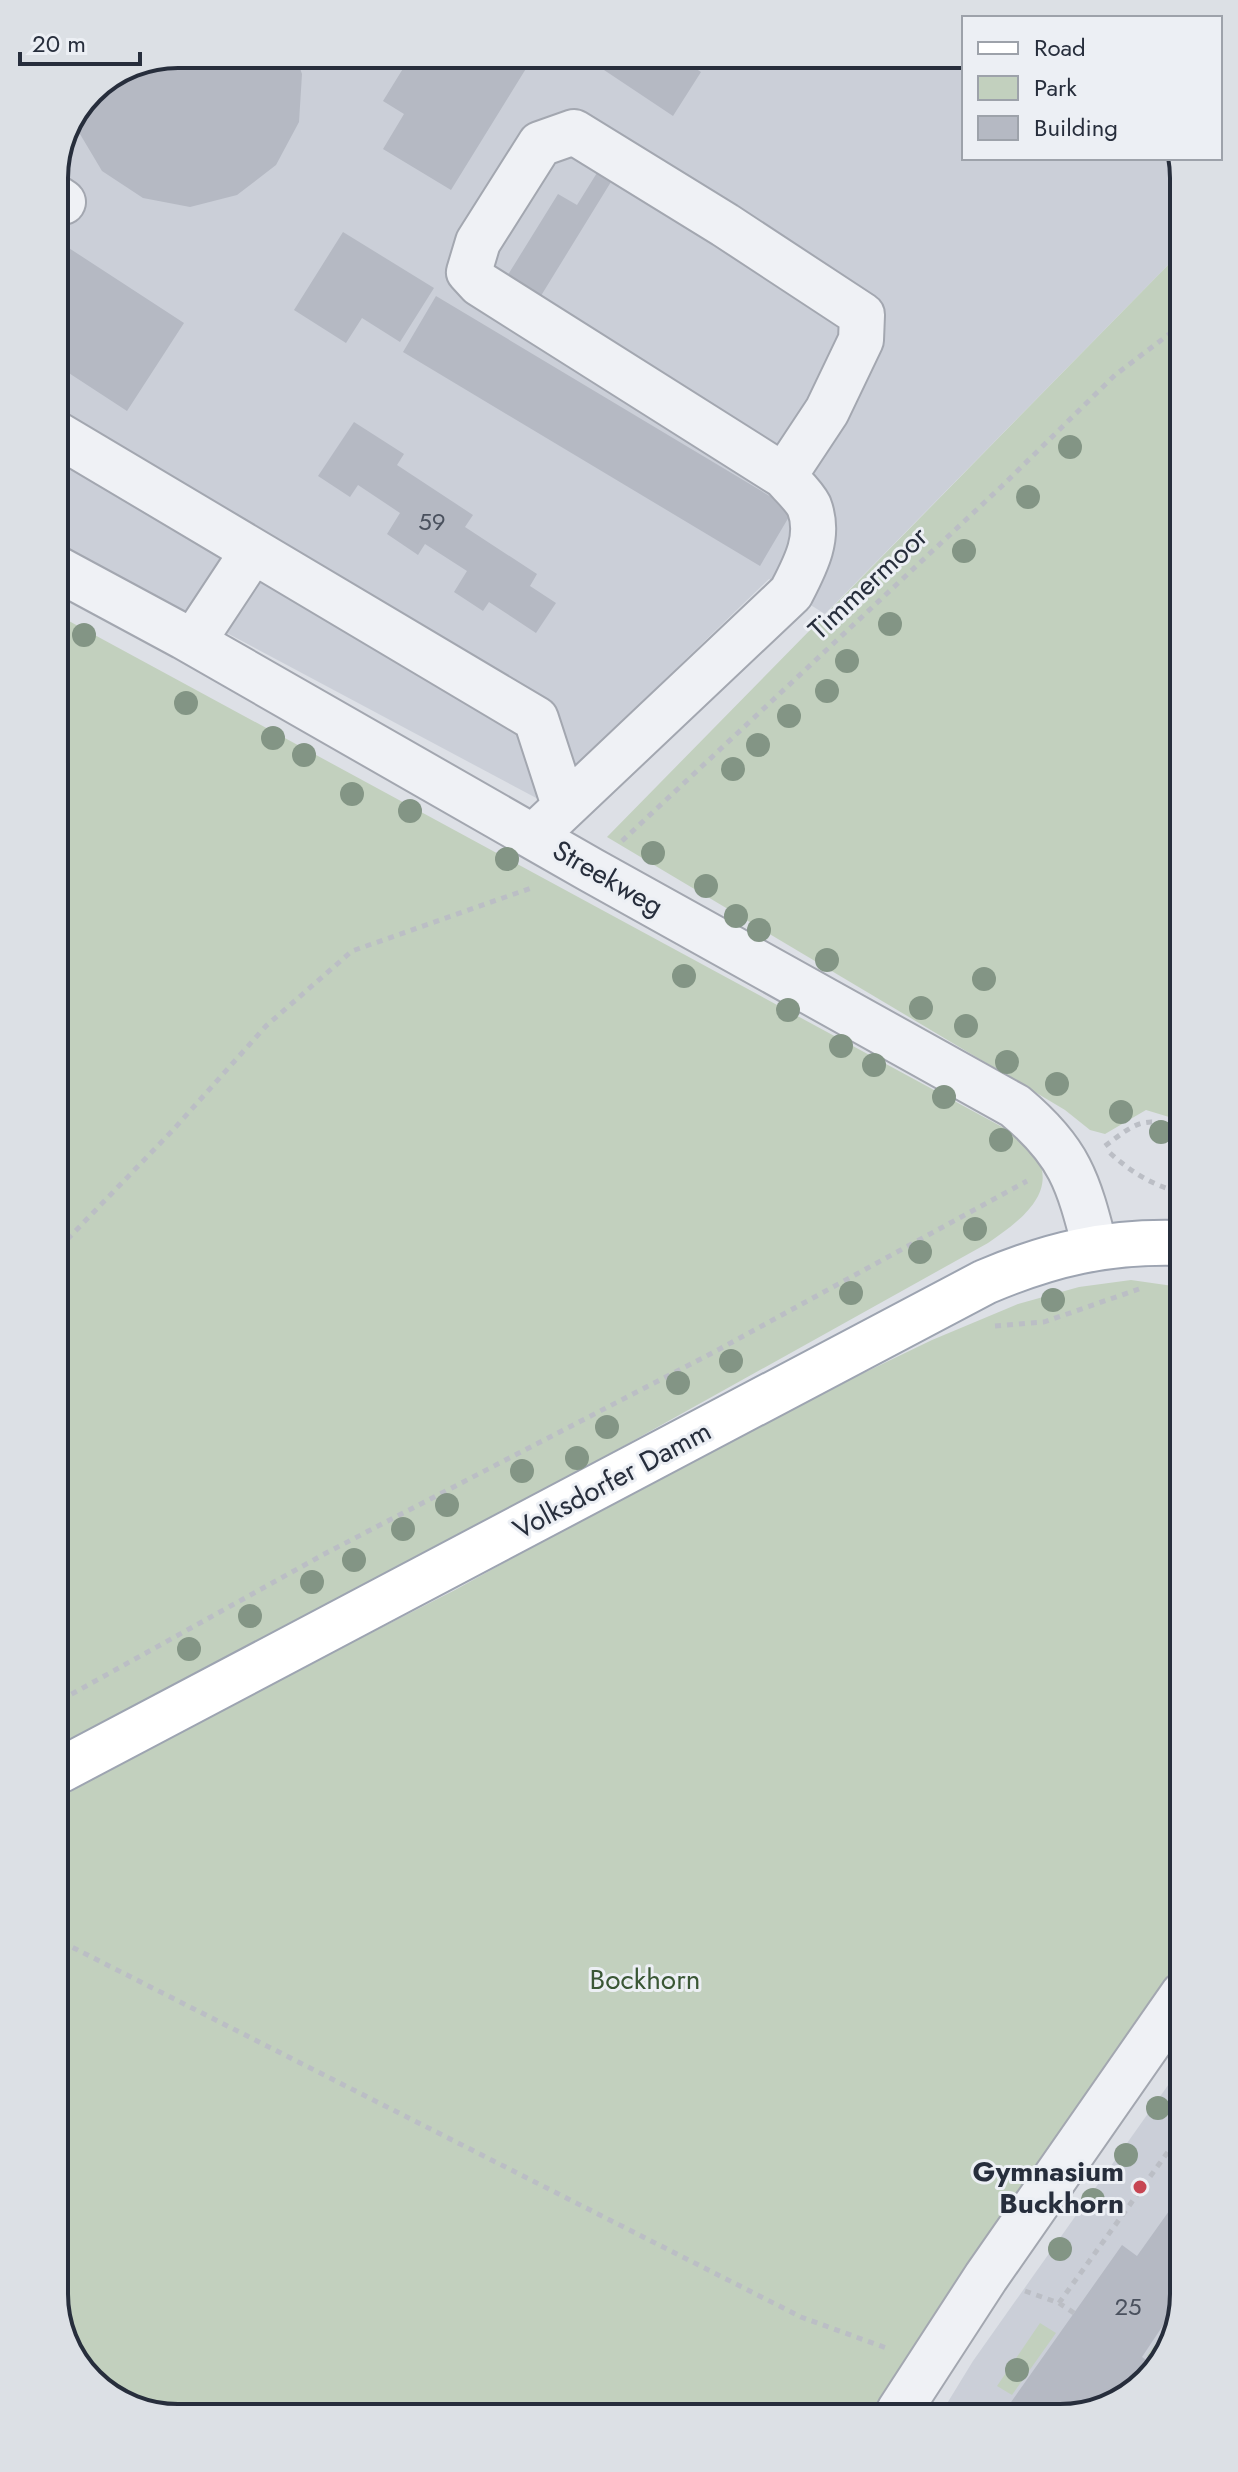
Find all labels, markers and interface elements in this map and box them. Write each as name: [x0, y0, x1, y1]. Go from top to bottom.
scale bar: [20, 16, 140, 66]
legend: [962, 16, 1222, 160]
text: 20 m: [32, 26, 86, 61]
text: Road: [1034, 30, 1086, 65]
text: Park: [1034, 70, 1077, 105]
text: Building: [1034, 110, 1118, 145]
house number: 59: [418, 504, 446, 539]
street label: Timmermoor: [799, 517, 937, 649]
street label: Streekweg: [545, 830, 671, 926]
street label: Volksdorfer Damm: [506, 1410, 718, 1550]
park label: Bockhorn: [590, 1959, 700, 2000]
place label: Gymnasium Buckhorn: [972, 2151, 1124, 2224]
marker: Gymnasium Buckhorn: [1131, 2178, 1149, 2196]
house number: 25: [1114, 2289, 1142, 2324]

